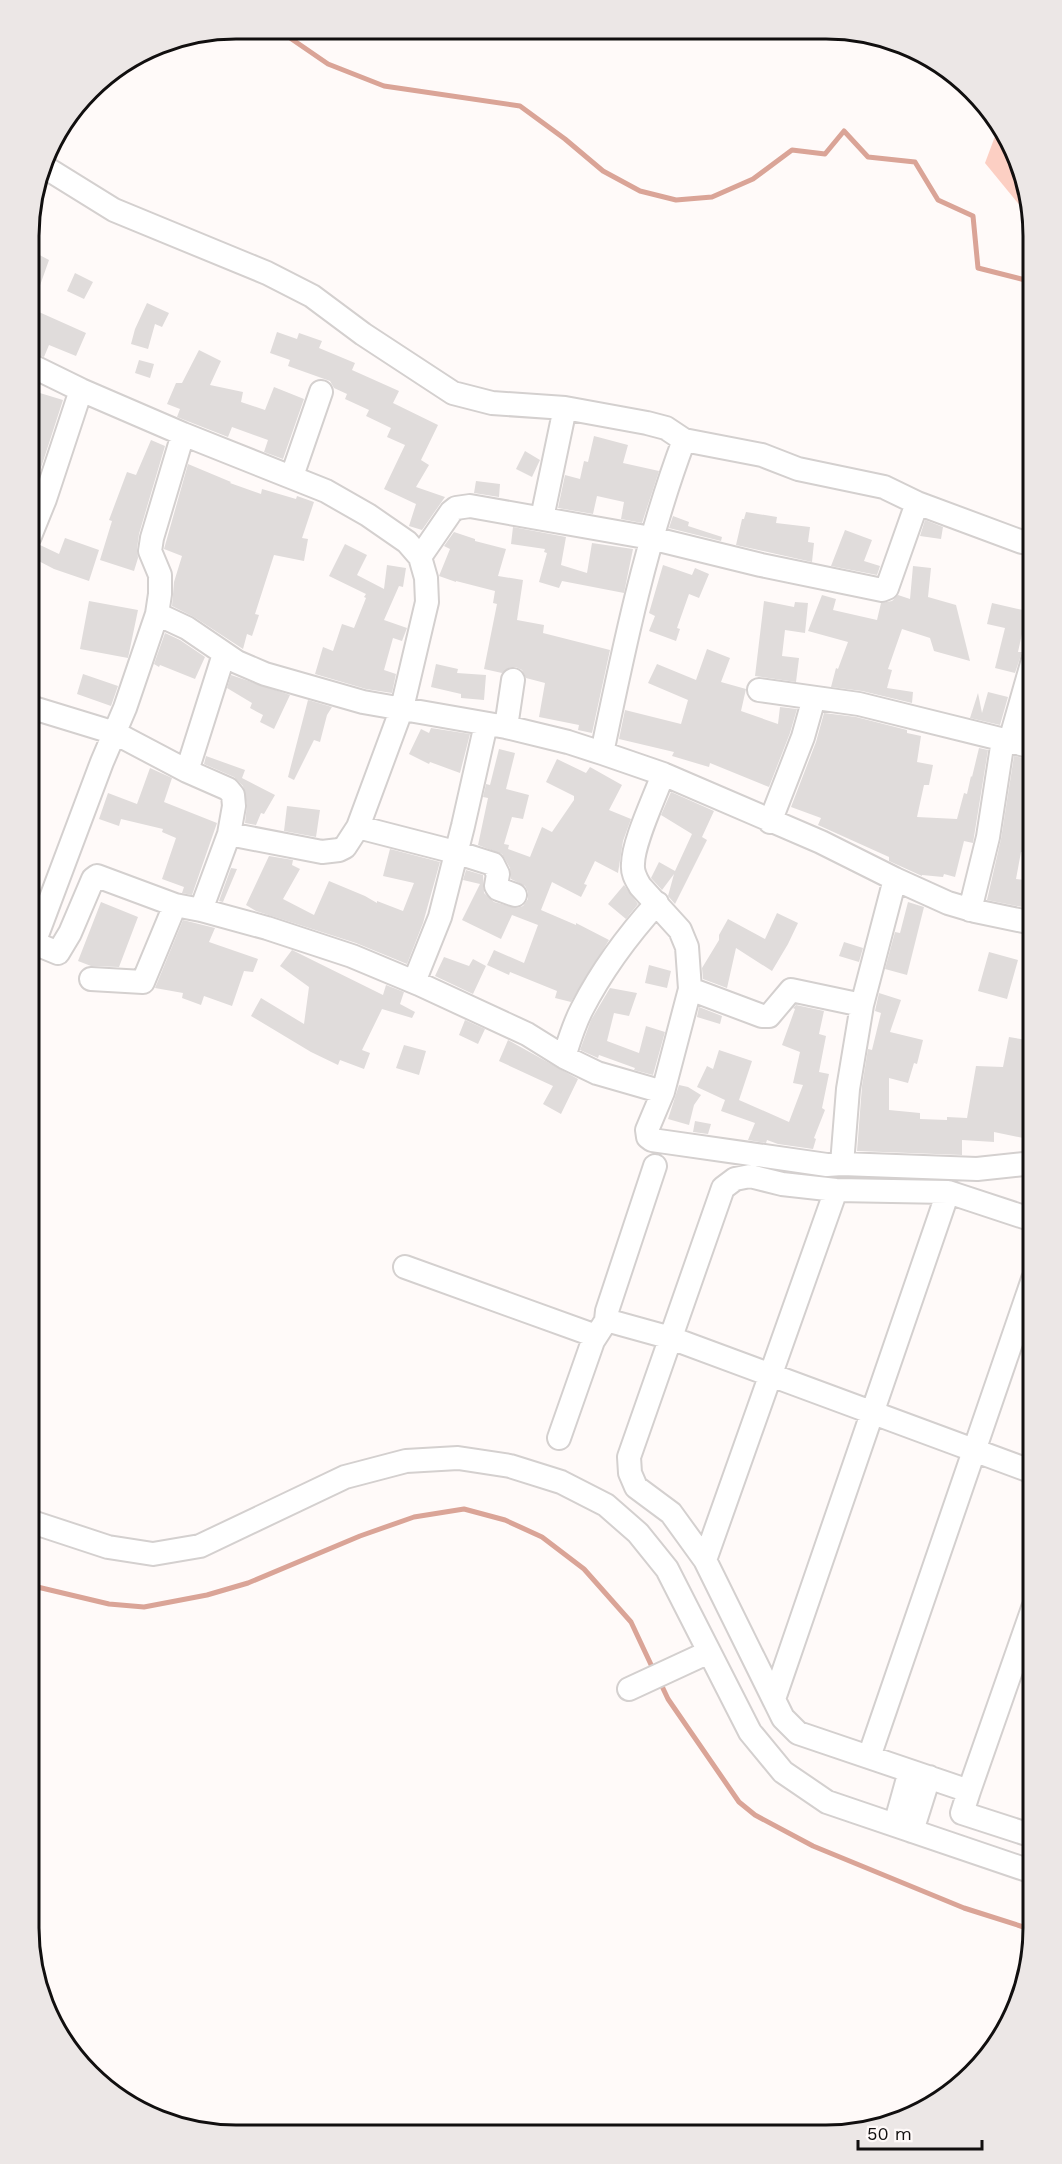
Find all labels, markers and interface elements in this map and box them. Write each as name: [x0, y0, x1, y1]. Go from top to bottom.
scale bar: [858, 2113, 982, 2151]
text: 50 m: [867, 2123, 912, 2144]

